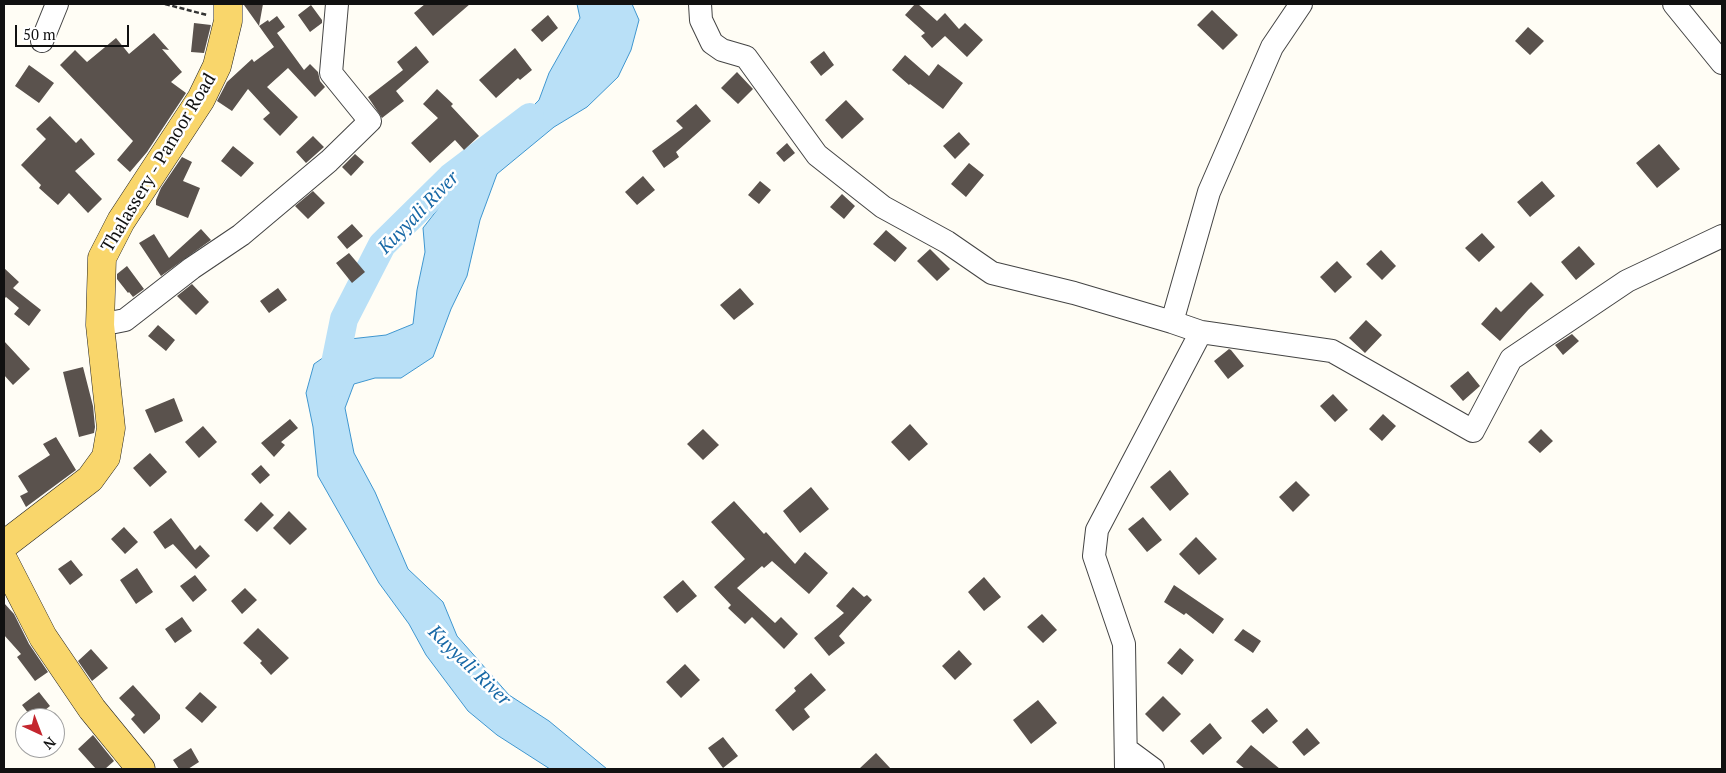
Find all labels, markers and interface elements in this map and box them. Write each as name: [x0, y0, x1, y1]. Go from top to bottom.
scale bar: [18, 15, 131, 47]
text: 50 m: [23, 24, 56, 44]
street label: Thalassery - Panoor Road: [97, 70, 221, 256]
water label: Kuyyali River: [374, 167, 464, 259]
water label: Kuyyali River: [423, 621, 515, 711]
north arrow: [15, 708, 65, 758]
text: N: [40, 733, 60, 754]

